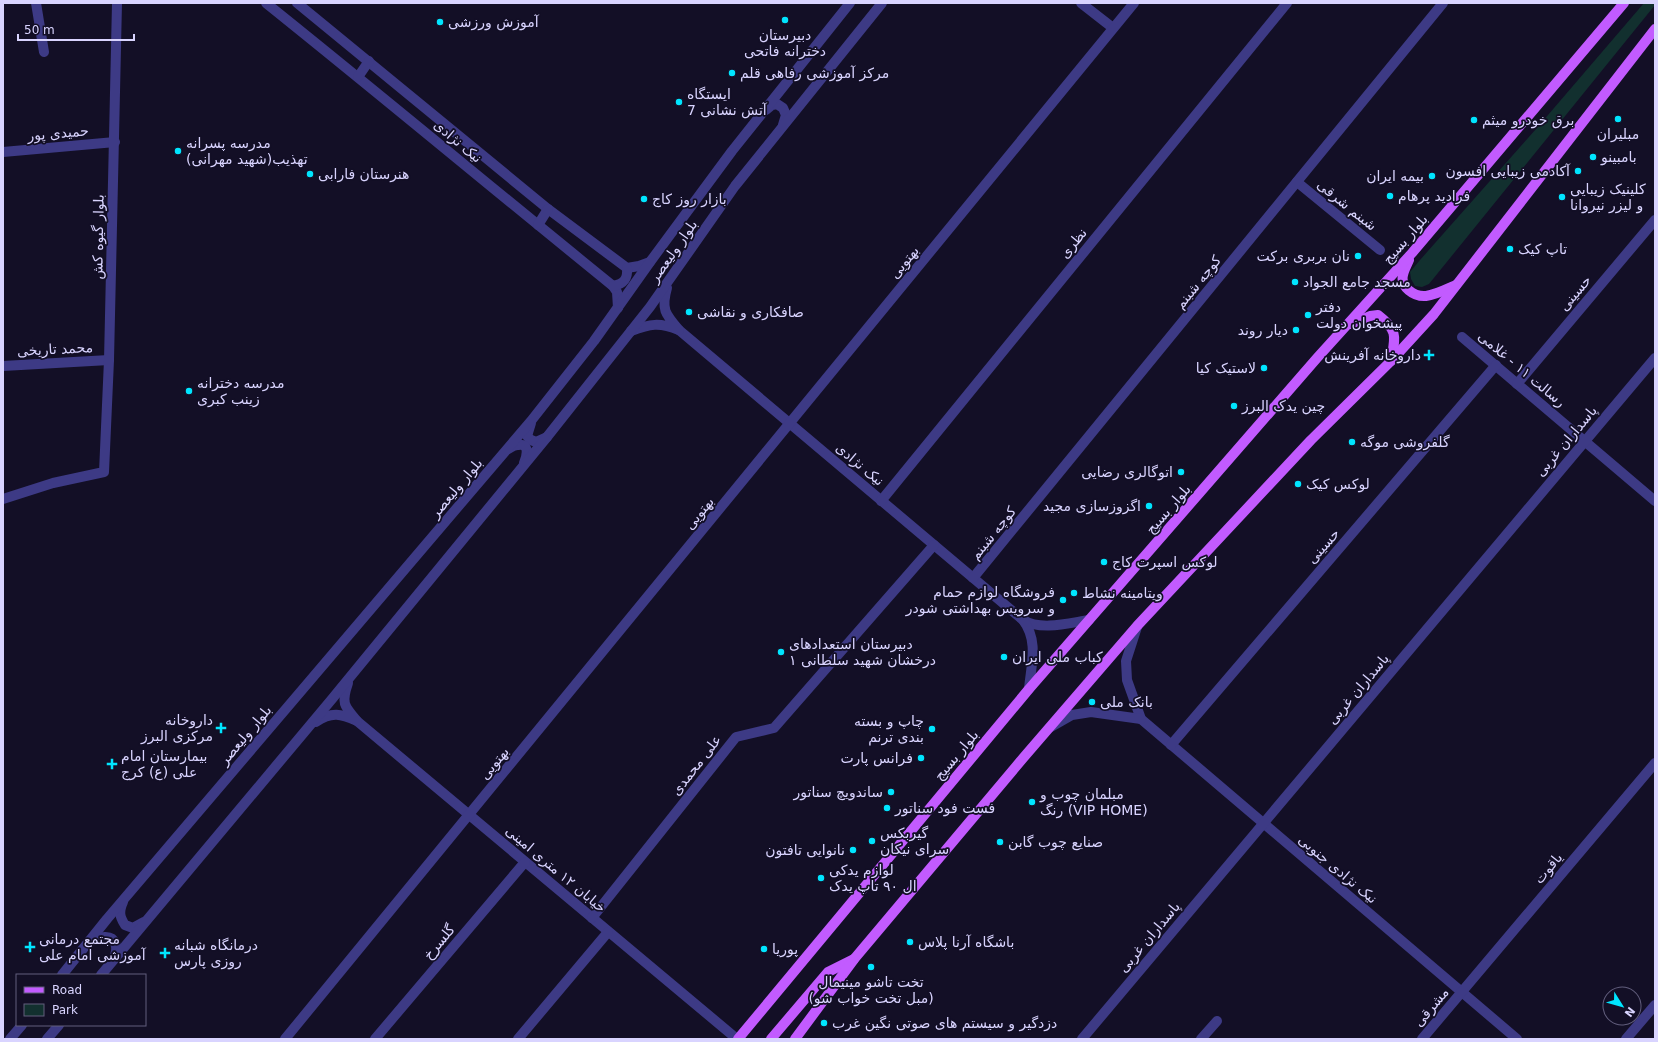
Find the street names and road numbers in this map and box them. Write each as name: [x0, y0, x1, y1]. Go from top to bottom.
street label: نیک نژادی: [430, 116, 485, 166]
street label: حمیدی پور: [26, 122, 89, 145]
street label: شبنم شرقی: [1313, 176, 1380, 235]
street label: بلوار گیوه کش: [89, 194, 108, 280]
street label: بلوار بسیج: [1379, 211, 1432, 268]
street label: بلوار ولیعصر: [645, 217, 701, 287]
street label: نظری: [1056, 225, 1091, 262]
street label: بهتویی: [886, 242, 923, 282]
street label: کوچه شبنم: [1172, 252, 1225, 313]
street label: حسینی: [1556, 272, 1594, 314]
street label: رسالت ۱۱ - غلامی: [1474, 328, 1569, 411]
street label: محمد تاریخی: [17, 339, 93, 360]
street label: پاسداران غربی: [1532, 402, 1601, 480]
street label: نیک نژادی: [832, 439, 887, 489]
street label: بلوار ولیعصر: [426, 455, 486, 522]
street label: بلوار بسیج: [1142, 481, 1195, 538]
street label: بهتویی: [681, 493, 718, 533]
street label: کوچه شبنم: [967, 503, 1020, 564]
street label: حسینی: [1303, 525, 1343, 567]
street label: پاسداران غربی: [1324, 650, 1393, 728]
street label: بلوار ولیعصر: [215, 702, 275, 769]
street label: بلوار بسیج: [930, 727, 982, 784]
street label: علی محمدی: [668, 732, 724, 798]
street label: بهتویی: [476, 743, 513, 783]
street label: خیابان ۱۲ متری امینی: [502, 822, 609, 916]
street label: نیک نژادی جنوبی: [1295, 831, 1381, 907]
street label: یاقوت: [1531, 849, 1566, 887]
street label: پاسداران غربی: [1115, 898, 1184, 976]
street label: گلسرخ: [420, 921, 459, 963]
street label: مشرقی: [1410, 984, 1453, 1030]

